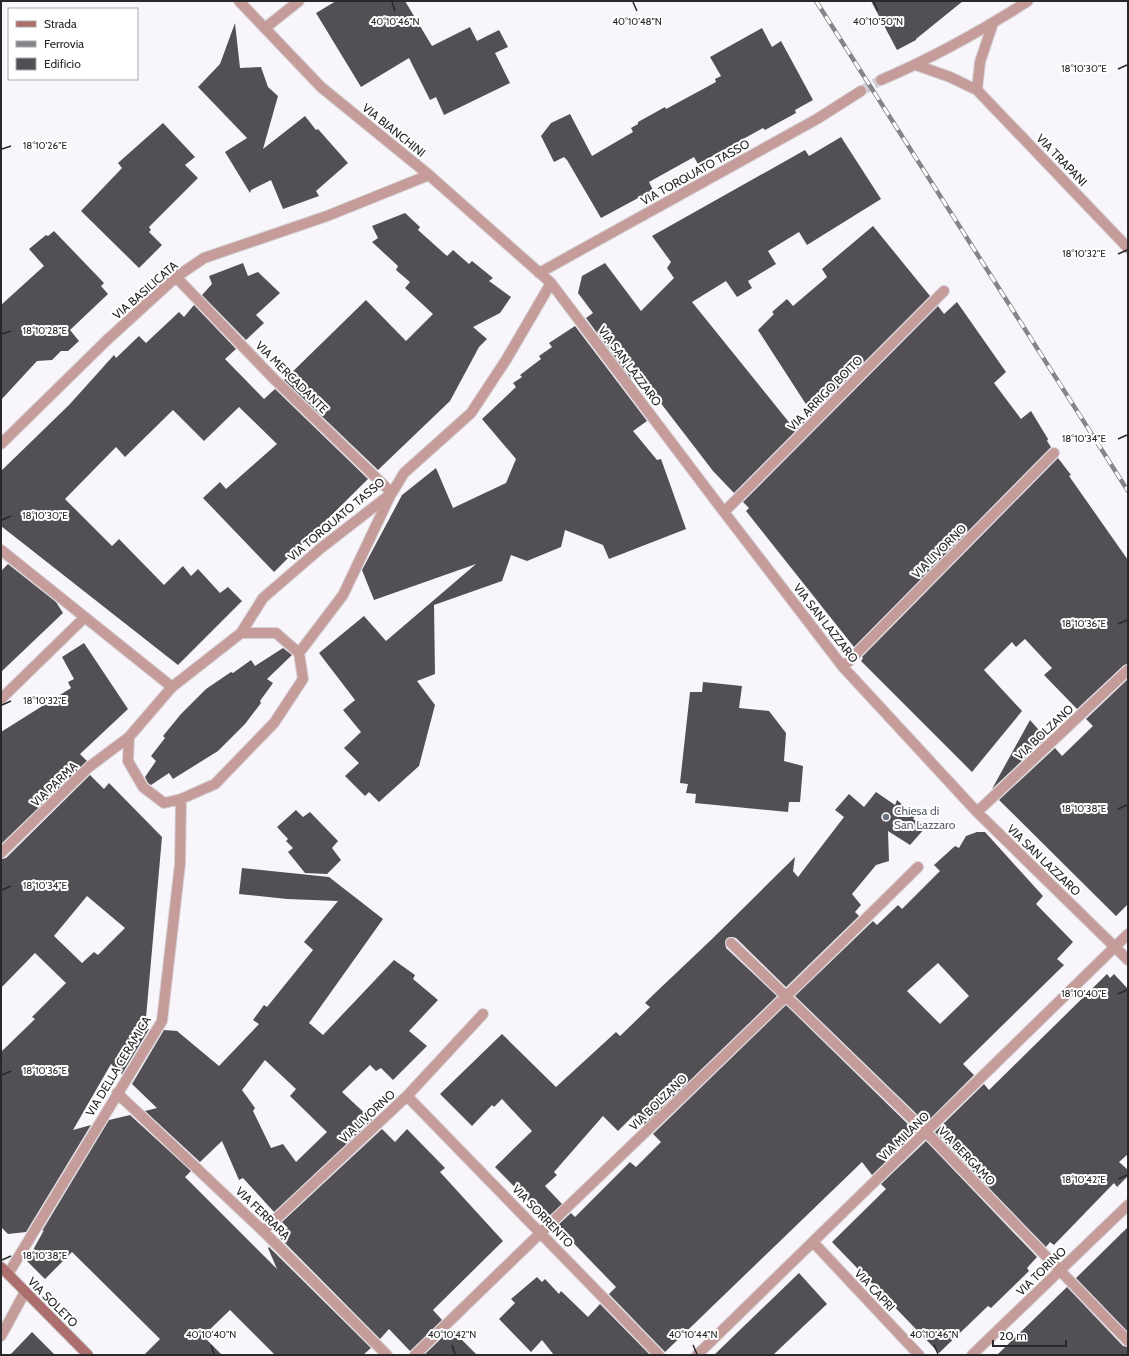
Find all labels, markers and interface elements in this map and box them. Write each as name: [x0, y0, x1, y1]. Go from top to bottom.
legend: [8, 8, 138, 80]
text: 40°10'46"N: [370, 15, 420, 28]
text: 40°10'48"N: [612, 15, 662, 28]
text: 40°10'50"N: [853, 15, 903, 28]
text: Strada: [44, 16, 77, 31]
text: Ferrovia: [44, 36, 84, 51]
text: Edificio: [44, 56, 81, 71]
text: 18°10'30"E: [1061, 62, 1107, 75]
street label: VIA BIANCHINI: [359, 100, 429, 160]
street label: VIA TRAPANI: [1033, 131, 1091, 189]
street label: VIA TORQUATO TASSO: [638, 136, 752, 208]
text: 18°10'26"E: [23, 139, 67, 152]
text: 18°10'32"E: [1062, 247, 1106, 260]
street label: VIA BASILICATA: [109, 257, 181, 322]
street label: VIA SAN LAZZARO: [595, 323, 665, 409]
text: 18°10'28"E: [23, 324, 68, 337]
street label: VIA MERCADANTE: [253, 338, 332, 417]
street label: VIA ARRIGO BOITO: [784, 352, 866, 434]
text: 18°10'34"E: [1062, 432, 1106, 445]
street label: VIA TORQUATO TASSO: [284, 474, 388, 564]
text: 18°10'30"E: [22, 509, 68, 522]
street label: VIA LIVORNO: [909, 521, 969, 581]
street label: VIA SAN LAZZARO: [790, 580, 862, 666]
text: 18°10'36"E: [1062, 617, 1106, 630]
text: 18°10'32"E: [23, 694, 67, 707]
street label: VIA BOLZANO: [1012, 701, 1076, 763]
street label: VIA PARMA: [28, 758, 81, 810]
text: 18°10'38"E: [1062, 802, 1107, 815]
place label: Chiesa di San Lazzaro: [894, 803, 956, 832]
marker: Chiesa di San Lazzaro: [881, 812, 891, 822]
street label: VIA SAN LAZZARO: [1004, 821, 1084, 899]
text: 18°10'34"E: [23, 879, 67, 892]
text: 18°10'40"E: [1061, 987, 1107, 1000]
street label: VIA DELLA CERAMICA: [82, 1013, 154, 1119]
text: 18°10'36"E: [23, 1064, 67, 1077]
street label: VIA BOLZANO: [626, 1071, 690, 1133]
street label: VIA LIVORNO: [336, 1086, 398, 1146]
street label: VIA MILANO: [876, 1108, 932, 1164]
street label: VIA BERGAMO: [935, 1123, 999, 1189]
text: 18°10'42"E: [1062, 1173, 1106, 1186]
street label: VIA SORRENTO: [509, 1181, 577, 1251]
street label: VIA FERRARA: [233, 1183, 294, 1243]
street label: VIA TORINO: [1013, 1243, 1069, 1299]
text: 18°10'38"E: [23, 1249, 68, 1262]
street label: VIA CAPRI: [852, 1266, 898, 1314]
street label: VIA SOLETO: [25, 1274, 81, 1330]
scale bar: [993, 1322, 1066, 1348]
text: 40°10'40"N: [186, 1328, 236, 1341]
text: 40°10'42"N: [428, 1328, 476, 1341]
text: 40°10'44"N: [668, 1328, 718, 1341]
text: 40°10'46"N: [909, 1328, 959, 1341]
text: 20 m: [999, 1328, 1027, 1343]

